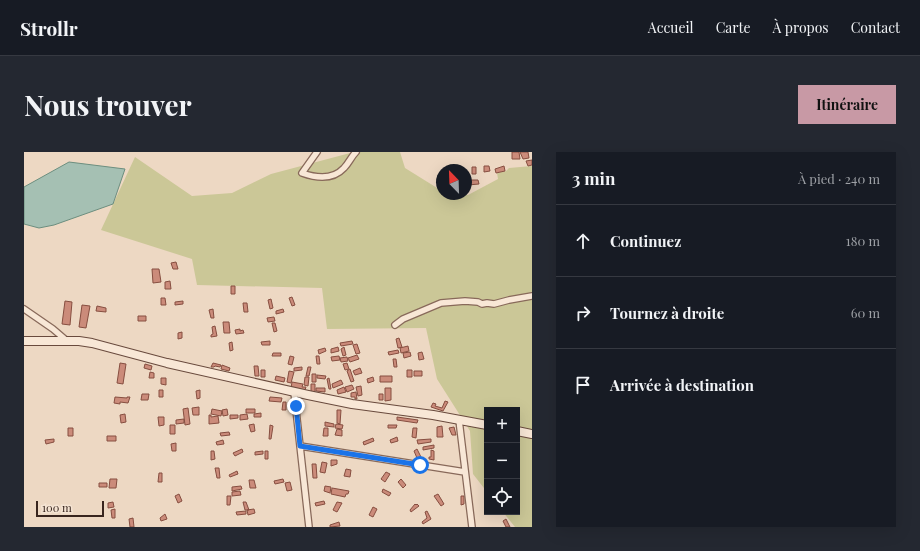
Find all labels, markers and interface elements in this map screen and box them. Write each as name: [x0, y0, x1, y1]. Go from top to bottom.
text: Strollr: [20, 15, 78, 41]
text: Accueil: [648, 18, 694, 37]
text: Carte: [716, 18, 751, 37]
text: À propos: [773, 18, 829, 37]
text: Contact: [851, 18, 900, 37]
button: Itinéraire: [798, 85, 896, 124]
text: Nous trouver: [24, 86, 192, 123]
north arrow: [436, 164, 472, 200]
text: 3 min: [572, 167, 615, 189]
text: À pied · 240 m: [798, 170, 880, 187]
icon: ahead: [572, 230, 594, 252]
text: Continuez: [610, 231, 681, 251]
text: 180 m: [846, 232, 880, 249]
icon: right: [572, 302, 594, 324]
text: Tournez à droite: [610, 303, 724, 323]
text: 60 m: [851, 304, 880, 321]
icon: arrive: [572, 374, 594, 396]
text: Arrivée à destination: [610, 375, 754, 395]
route end: [287, 397, 305, 415]
map controls: [484, 407, 520, 515]
button: +: [484, 407, 520, 443]
button: −: [484, 443, 520, 479]
route start: [411, 456, 429, 474]
button: locate: [484, 479, 520, 515]
scale bar: [36, 499, 104, 518]
text: 100 m: [42, 500, 72, 515]

